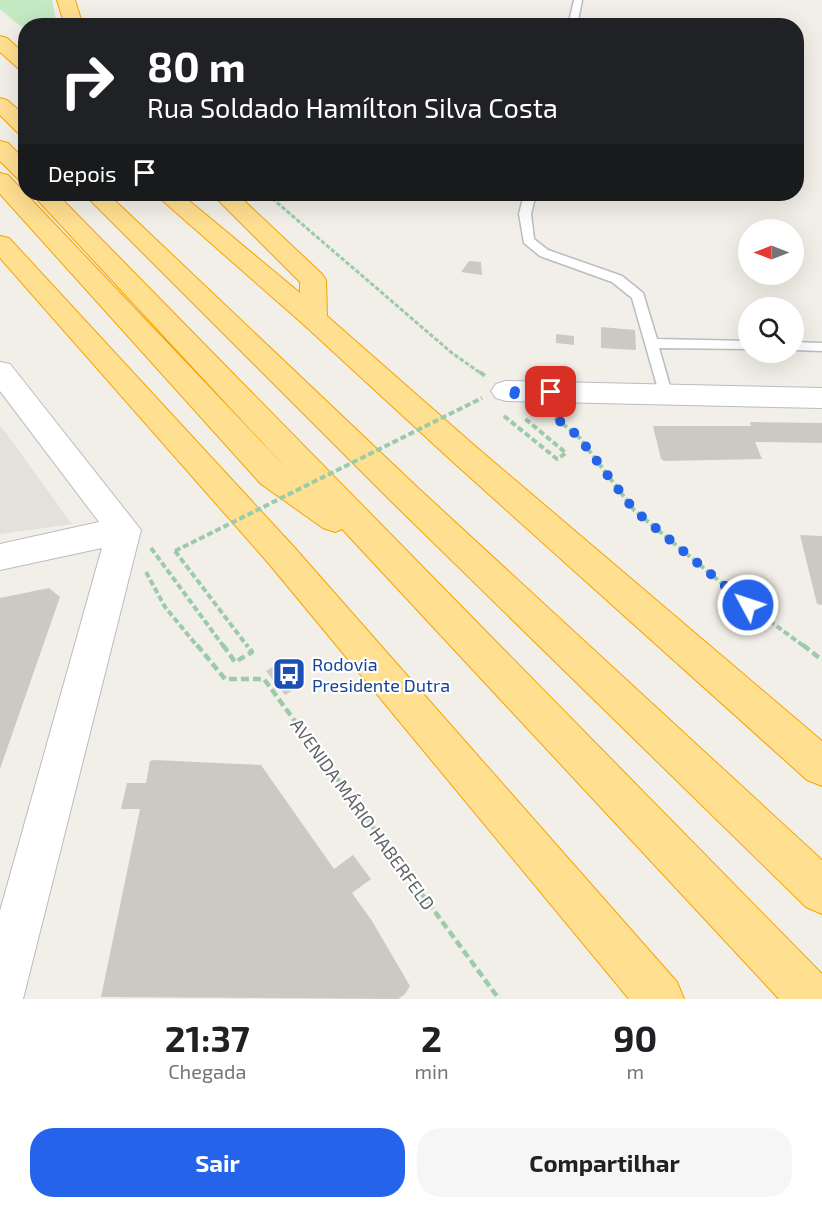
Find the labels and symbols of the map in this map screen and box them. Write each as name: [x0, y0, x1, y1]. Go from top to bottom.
north arrow: [738, 219, 804, 285]
pin: [525, 366, 576, 417]
position arrow: [716, 573, 780, 637]
place label: Rodovia Presidente Dutra: [312, 653, 450, 696]
bus stop icon: Rodovia Presidente Dutra: [271, 656, 307, 692]
street label: AVENIDA MÁRIO HABERFELD: [286, 714, 440, 914]

